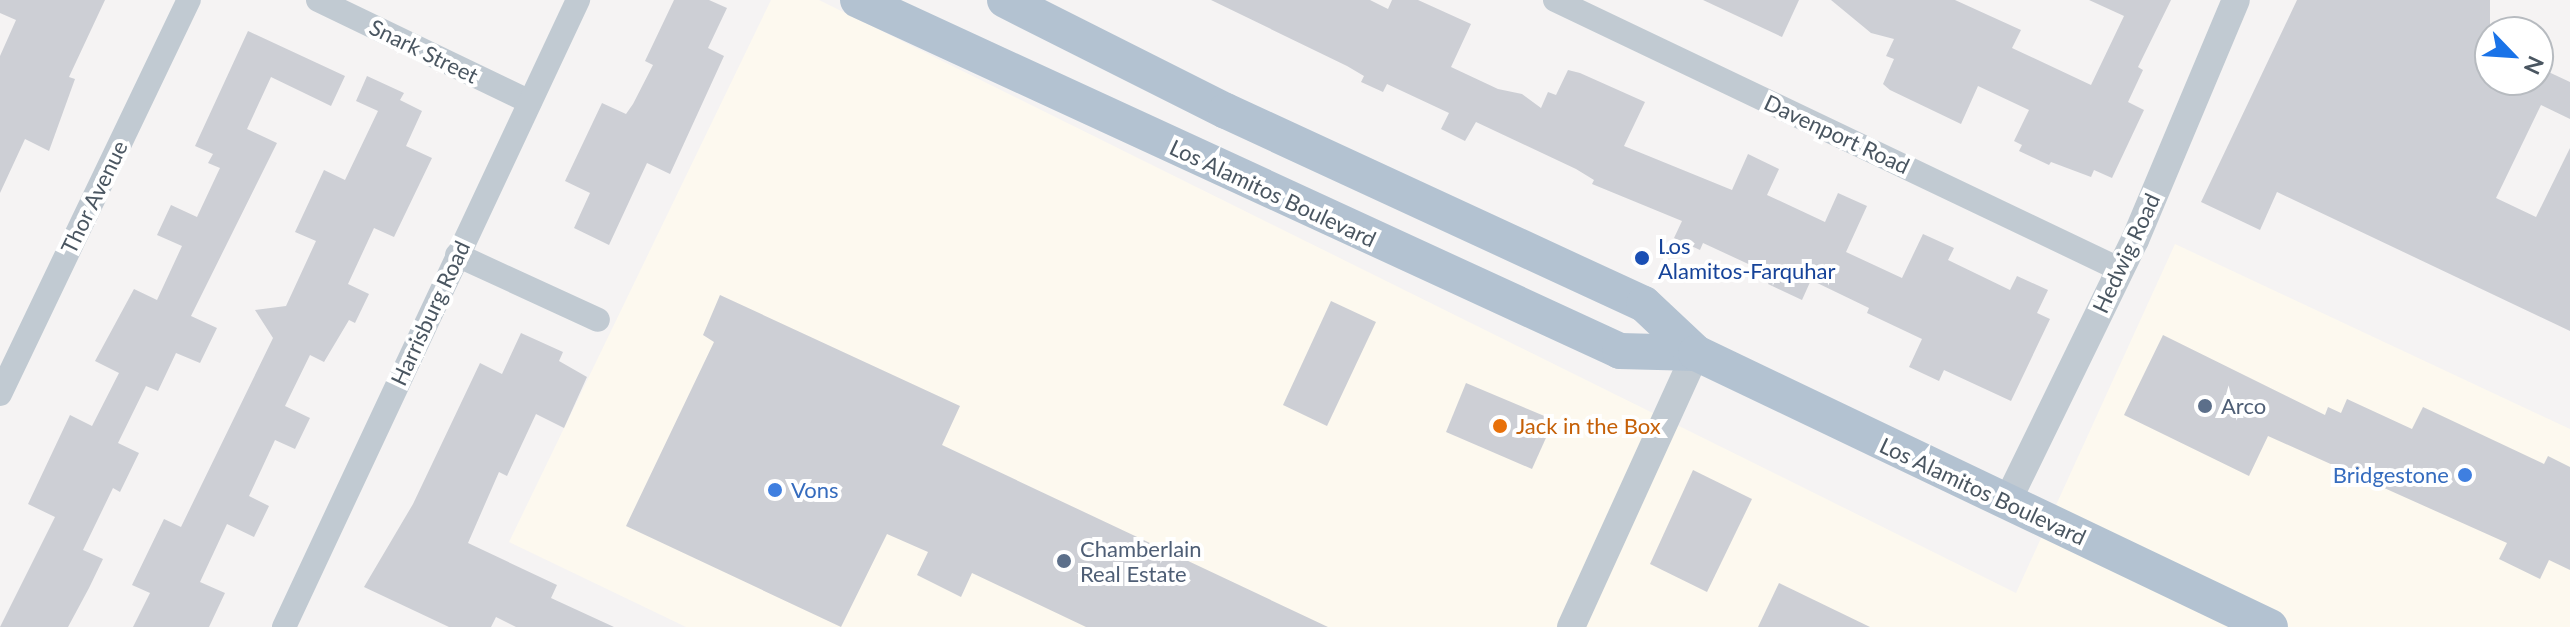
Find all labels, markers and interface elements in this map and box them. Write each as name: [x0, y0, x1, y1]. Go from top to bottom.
street label: Snark Street: [365, 13, 483, 89]
north arrow: [2474, 16, 2554, 96]
text: N: [2519, 52, 2550, 79]
street label: Davenport Road: [1760, 89, 1914, 179]
street label: Los Alamitos Boulevard: [1165, 133, 1381, 253]
street label: Thor Avenue: [55, 135, 133, 259]
street label: Hedwig Road: [2087, 189, 2165, 317]
place label: Los Alamitos-Farquhar: [1658, 232, 1836, 284]
street label: Harrisburg Road: [385, 237, 475, 389]
marker: Los Alamitos-Farquhar: [1633, 249, 1651, 267]
place label: Arco: [2221, 393, 2266, 419]
marker: Arco: [2196, 397, 2214, 415]
place label: Jack in the Box: [1516, 413, 1661, 439]
marker: Jack in the Box: [1491, 417, 1509, 435]
street label: Los Alamitos Boulevard: [1875, 431, 2091, 551]
place label: Bridgestone: [2333, 462, 2449, 488]
marker: Bridgestone: [2456, 466, 2474, 484]
place label: Vons: [791, 477, 839, 503]
marker: Vons: [766, 481, 784, 499]
place label: Chamberlain Real Estate: [1080, 535, 1202, 586]
marker: Chamberlain Real Estate: [1055, 552, 1073, 570]

